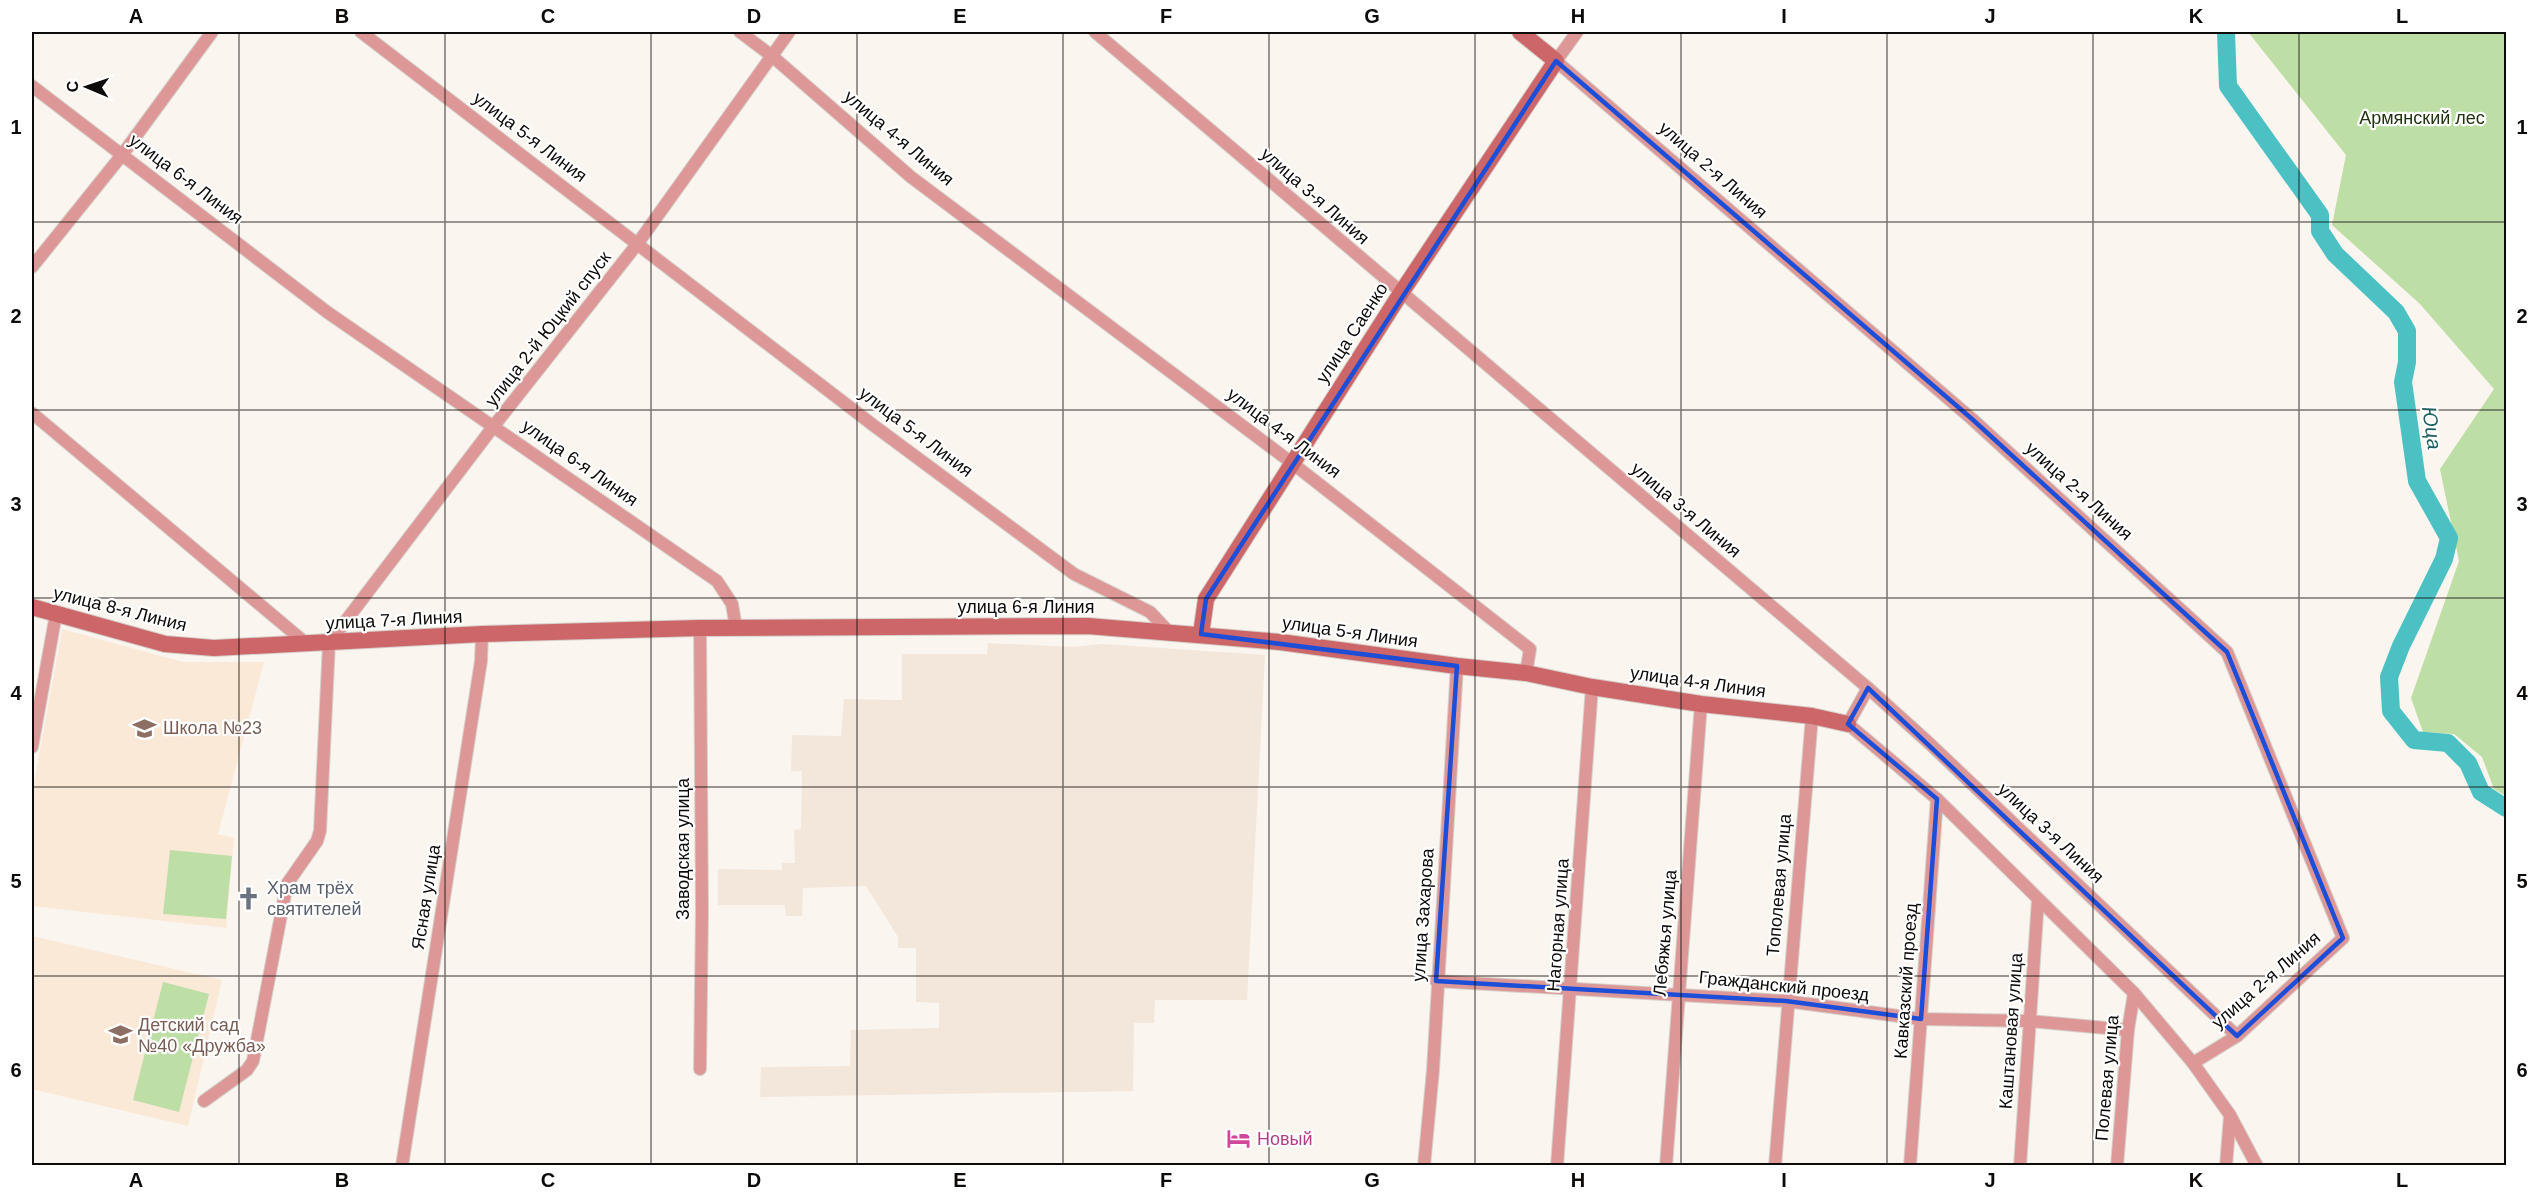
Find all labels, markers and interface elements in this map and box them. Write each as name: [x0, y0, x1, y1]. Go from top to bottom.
text: A: [129, 5, 143, 27]
text: B: [335, 5, 349, 27]
text: C: [541, 5, 555, 27]
text: D: [747, 5, 761, 27]
text: E: [953, 5, 967, 27]
text: F: [1160, 5, 1172, 27]
text: G: [1364, 5, 1380, 27]
text: H: [1571, 5, 1585, 27]
text: I: [1781, 5, 1787, 27]
text: J: [1984, 5, 1996, 27]
text: K: [2189, 5, 2204, 27]
text: L: [2396, 5, 2408, 27]
north arrow: [57, 57, 117, 117]
text: С: [64, 80, 81, 93]
street label: улица 4-я Линия: [840, 86, 958, 190]
street label: улица 5-я Линия: [469, 88, 591, 186]
park label: Армянский лес: [2359, 108, 2485, 128]
text: 1: [10, 116, 22, 138]
text: 1: [2516, 116, 2528, 138]
street label: улица 2-я Линия: [1655, 118, 1771, 222]
street label: улица 6-я Линия: [125, 130, 247, 228]
street label: улица 3-я Линия: [1257, 144, 1373, 248]
street label: улица 2-й Юцкий спуск: [481, 247, 615, 411]
street label: улица Саенко: [1312, 279, 1392, 387]
text: 2: [10, 305, 22, 327]
text: 2: [2516, 305, 2528, 327]
street label: улица 5-я Линия: [855, 383, 977, 481]
street label: улица 4-я Линия: [1223, 384, 1345, 482]
water label: Юца: [2418, 405, 2446, 451]
street label: улица 6-я Линия: [518, 416, 642, 510]
street label: улица 2-я Линия: [2021, 438, 2137, 544]
street label: улица 3-я Линия: [1627, 458, 1745, 562]
text: 3: [10, 493, 22, 515]
text: 3: [2516, 493, 2528, 515]
street label: улица 8-я Линия: [51, 583, 189, 635]
street label: улица 6-я Линия: [958, 597, 1094, 617]
street label: улица 7-я Линия: [325, 606, 463, 634]
street label: улица 5-я Линия: [1281, 613, 1419, 651]
street label: улица 4-я Линия: [1629, 663, 1767, 701]
text: 4: [10, 682, 22, 704]
text: 4: [2516, 682, 2528, 704]
school or university icon: Школа №23: [132, 715, 158, 741]
place label: Школа №23: [163, 718, 262, 738]
street label: Заводская улица: [673, 777, 693, 920]
street label: улица 3-я Линия: [1994, 779, 2108, 887]
street label: Тополевая улица: [1763, 812, 1795, 957]
street label: Ясная улица: [408, 842, 444, 951]
street label: улица Захарова: [1408, 847, 1438, 982]
street label: Нагорная улица: [1543, 857, 1573, 992]
street label: Лебяжья улица: [1650, 868, 1681, 997]
text: 5: [10, 870, 22, 892]
text: 5: [2516, 870, 2528, 892]
place label: Храм трёх святителей: [267, 878, 361, 919]
church icon: Храм трёх святителей: [236, 885, 262, 911]
street label: Кавказский проезд: [1891, 902, 1921, 1059]
street label: улица 2-я Линия: [2208, 928, 2324, 1032]
street label: Каштановая улица: [1996, 951, 2027, 1110]
street label: Гражданский проезд: [1698, 967, 1871, 1005]
street label: Полевая улица: [2092, 1013, 2123, 1142]
place label: Детский сад №40 «Дружба»: [138, 1015, 266, 1056]
school or university icon: Детский сад №40 «Дружба»: [107, 1022, 133, 1048]
text: 6: [10, 1059, 22, 1081]
text: 6: [2516, 1059, 2528, 1081]
hotel icon: Новый: [1226, 1126, 1252, 1152]
place label: Новый: [1257, 1129, 1313, 1149]
text: A: [129, 1169, 143, 1191]
text: B: [335, 1169, 349, 1191]
text: C: [541, 1169, 555, 1191]
text: D: [747, 1169, 761, 1191]
text: E: [953, 1169, 967, 1191]
text: F: [1160, 1169, 1172, 1191]
text: G: [1364, 1169, 1380, 1191]
text: H: [1571, 1169, 1585, 1191]
text: I: [1781, 1169, 1787, 1191]
text: J: [1984, 1169, 1996, 1191]
text: K: [2189, 1169, 2204, 1191]
text: L: [2396, 1169, 2408, 1191]

